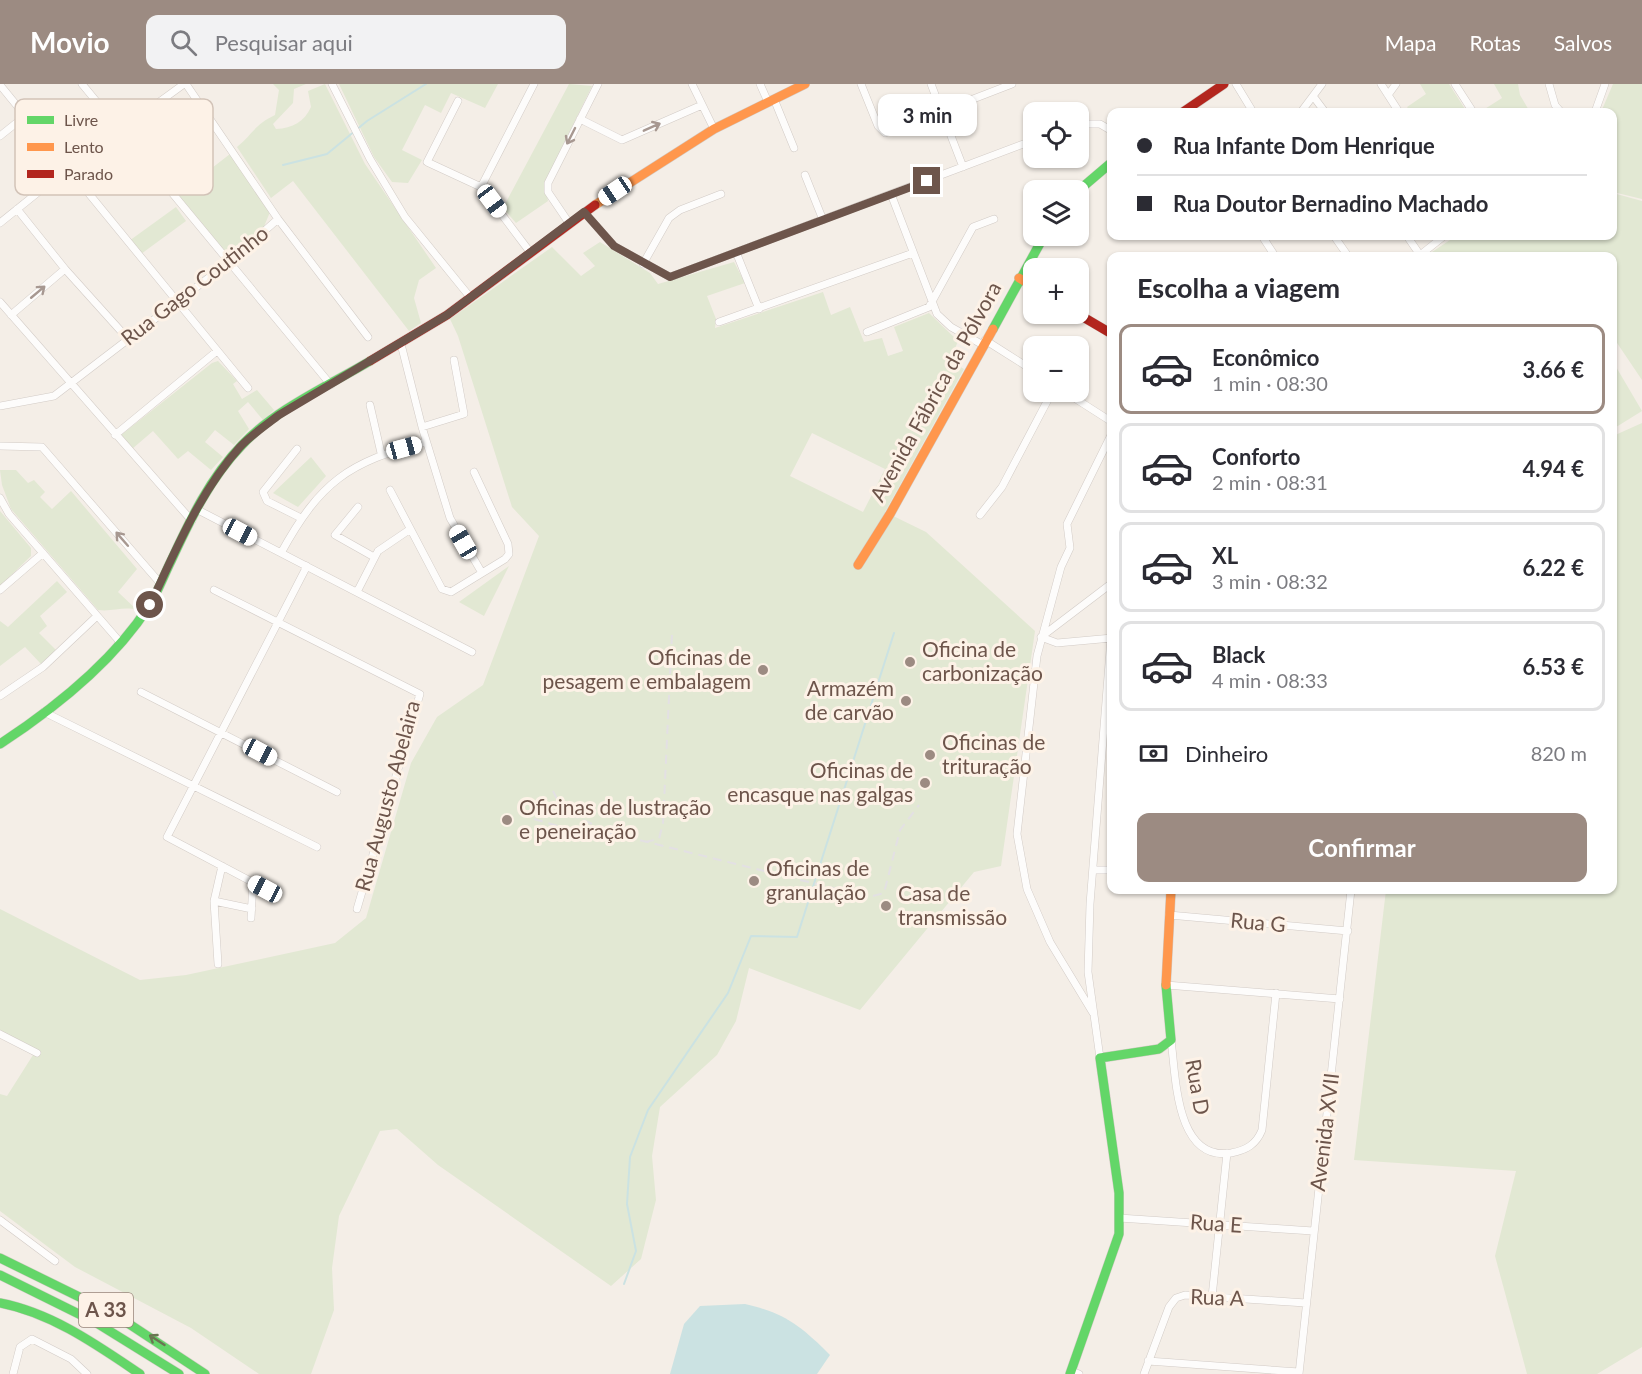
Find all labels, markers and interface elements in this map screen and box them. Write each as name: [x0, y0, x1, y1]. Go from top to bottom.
search box: [146, 15, 566, 69]
text: Movio: [30, 25, 110, 59]
icon: search: [167, 26, 200, 59]
text: Pesquisar aqui: [215, 29, 353, 56]
text: Mapa: [1385, 30, 1437, 55]
text: Rotas: [1470, 30, 1521, 55]
text: Salvos: [1554, 30, 1612, 55]
callout: 3 min: [878, 94, 976, 136]
legend: [15, 99, 213, 195]
map controls: [1023, 102, 1089, 402]
button: locate: [1023, 102, 1089, 168]
text: 3 min: [903, 103, 952, 127]
text: Livre: [64, 110, 98, 129]
one-way arrow: [642, 121, 660, 132]
one-way arrow: [565, 127, 577, 145]
text: Rua Infante Dom Henrique: [1173, 132, 1435, 159]
text: Lento: [64, 137, 104, 156]
text: Parado: [64, 164, 113, 183]
route end: [913, 167, 940, 194]
car: [595, 173, 635, 209]
button: layers: [1023, 180, 1089, 246]
car: [474, 181, 510, 221]
text: Rua Doutor Bernadino Machado: [1173, 190, 1488, 217]
street label: Rua Gago Coutinho: [116, 220, 273, 350]
button: +: [1023, 258, 1089, 324]
text: Escolha a viagem: [1137, 271, 1340, 304]
street label: Avenida Fábrica da Pólvora: [864, 277, 1006, 505]
one-way arrow: [30, 286, 46, 299]
button: −: [1023, 336, 1089, 402]
icon: car: [1140, 342, 1194, 396]
text: Econômico: [1212, 344, 1319, 371]
text: 3.66 €: [1522, 356, 1584, 383]
text: 1 min · 08:30: [1212, 371, 1328, 395]
car: [384, 435, 424, 461]
icon: car: [1140, 441, 1194, 495]
text: Conforto: [1212, 443, 1300, 470]
text: 4.94 €: [1522, 455, 1584, 482]
text: 2 min · 08:31: [1212, 470, 1328, 494]
car: [220, 516, 260, 548]
car: [446, 522, 480, 562]
one-way arrow: [115, 532, 129, 547]
icon: car: [1140, 540, 1194, 594]
text: XL: [1212, 542, 1238, 569]
text: 6.22 €: [1522, 554, 1584, 581]
text: 3 min · 08:32: [1212, 569, 1328, 593]
route start: [136, 591, 163, 618]
place label: Oficina de carbonização: [922, 636, 1043, 685]
icon: car: [1140, 639, 1194, 693]
text: Black: [1212, 641, 1265, 668]
place label: Oficinas de pesagem e embalagem: [543, 644, 751, 693]
text: 6.53 €: [1522, 653, 1584, 680]
marker: Oficina de carbonização: [903, 655, 917, 669]
marker: Oficinas de pesagem e embalagem: [756, 663, 770, 677]
text: 4 min · 08:33: [1212, 668, 1328, 692]
place label: Armazém de carvão: [805, 675, 894, 724]
marker: Armazém de carvão: [899, 694, 913, 708]
street label: Rua Augusto Abelaira: [349, 698, 424, 894]
place label: Oficinas de trituração: [942, 729, 1045, 778]
car: [240, 736, 280, 768]
icon: cash: [1137, 737, 1170, 770]
text: Dinheiro: [1185, 740, 1268, 767]
text: 820 m: [1531, 741, 1587, 765]
marker: Oficinas de trituração: [923, 748, 937, 762]
place label: Oficinas de encasque nas galgas: [727, 757, 913, 806]
marker: Oficinas de encasque nas galgas: [918, 776, 932, 790]
place label: Oficinas de lustração e peneiração: [519, 794, 711, 843]
marker: Oficinas de lustração e peneiração: [500, 813, 514, 827]
button: Confirmar: [1137, 813, 1587, 882]
place label: Oficinas de granulação: [766, 855, 869, 904]
car: [245, 873, 285, 905]
marker: Oficinas de granulação: [747, 874, 761, 888]
place label: Casa de transmissão: [898, 880, 1007, 929]
marker: Casa de transmissão: [879, 899, 893, 913]
street label: Rua G: [1229, 907, 1287, 936]
street label: Rua D: [1181, 1057, 1216, 1117]
street label: Avenida XVII: [1304, 1071, 1343, 1192]
street label: Rua E: [1189, 1208, 1243, 1237]
street label: Rua A: [1190, 1283, 1245, 1310]
road number: A 33: [79, 1293, 133, 1327]
one-way arrow: [149, 1334, 166, 1346]

